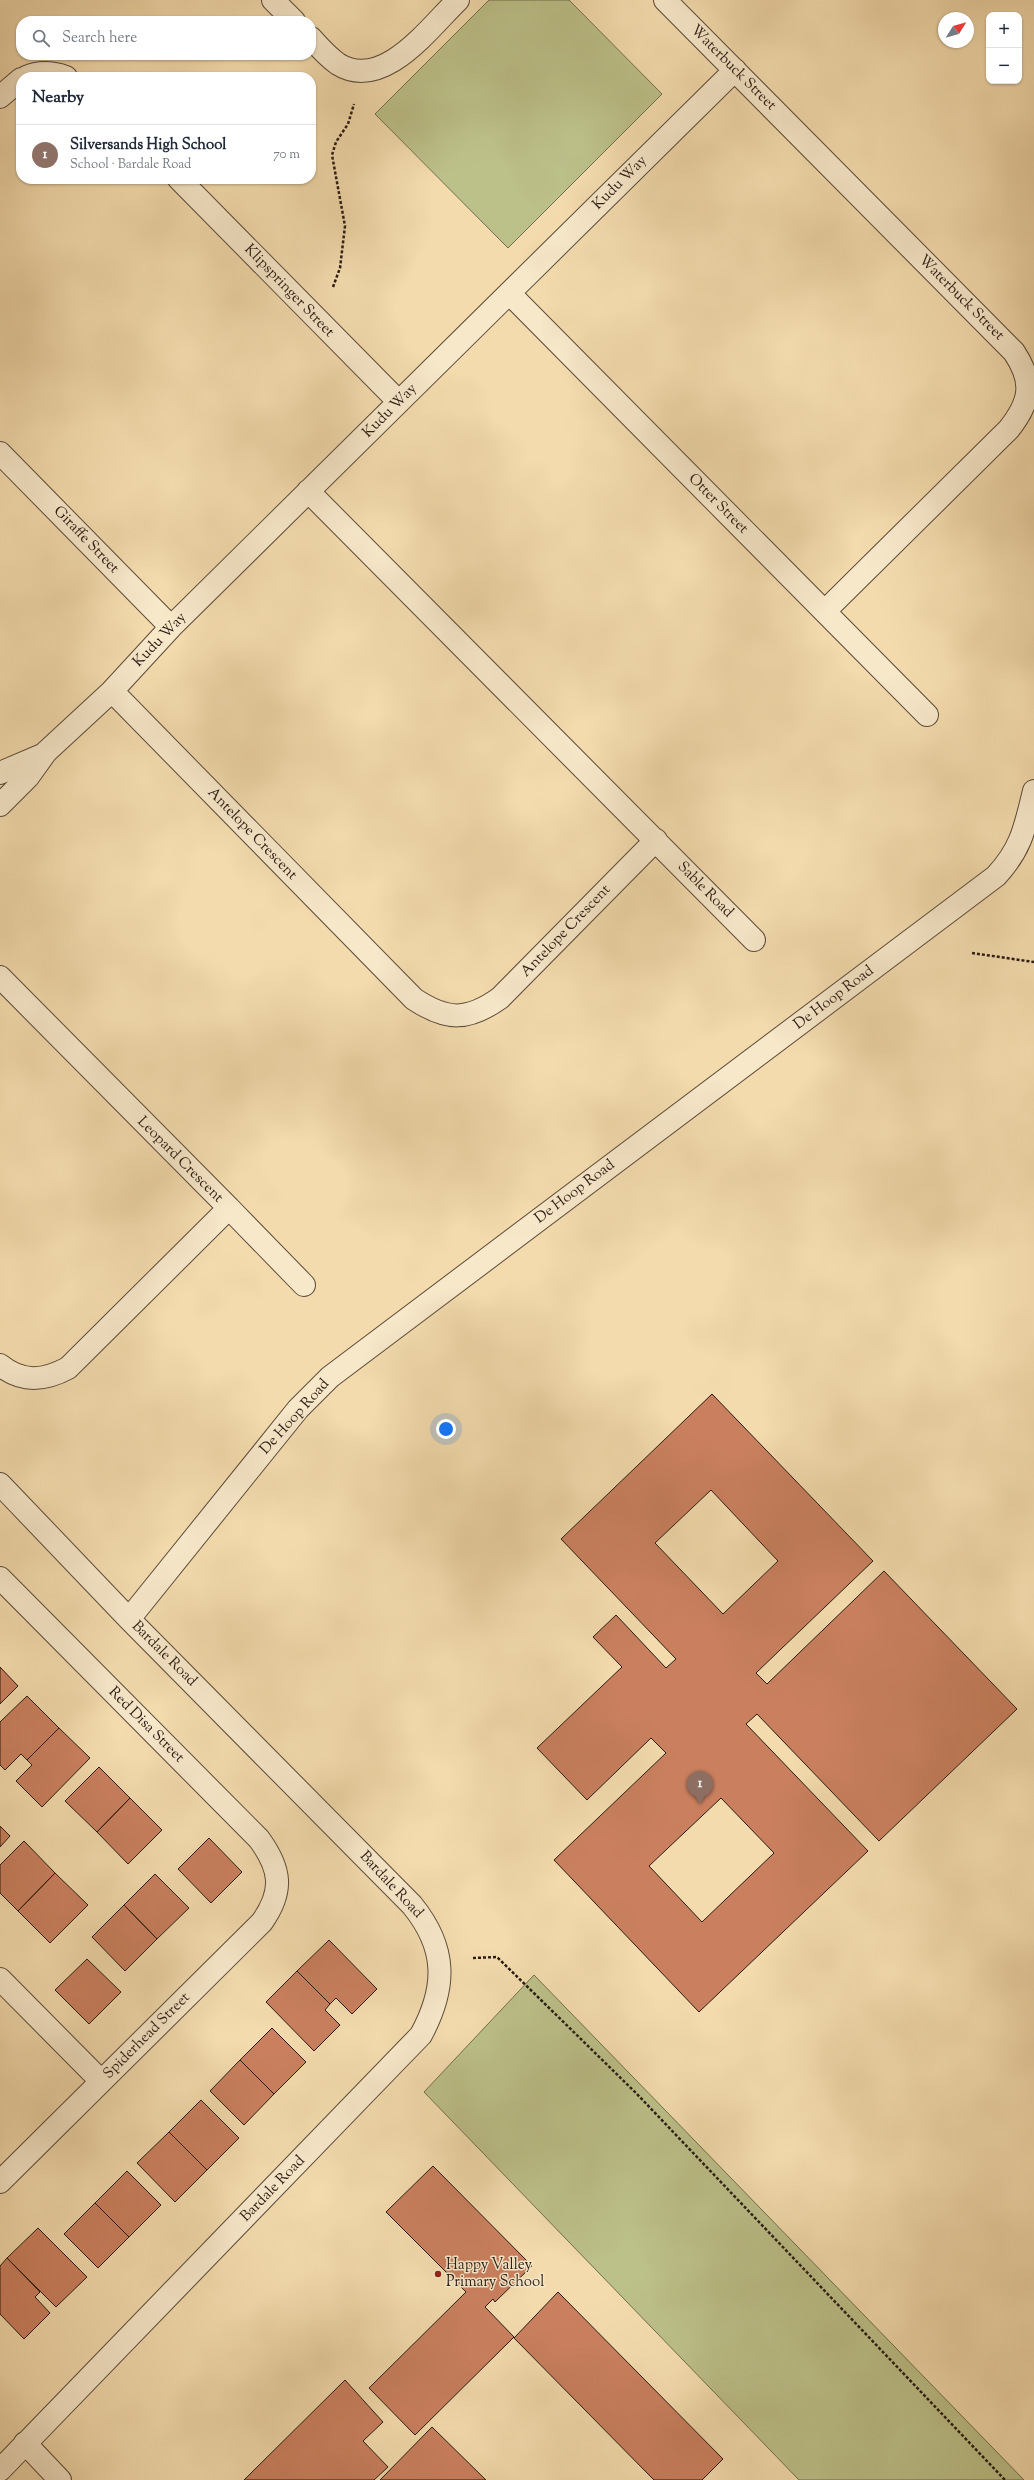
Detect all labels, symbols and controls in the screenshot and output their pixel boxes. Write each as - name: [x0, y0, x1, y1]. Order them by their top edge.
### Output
- north arrow: [938, 12, 974, 48]
- map controls: [986, 12, 1022, 84]
- button: +: [986, 12, 1022, 48]
- search box: [16, 16, 316, 60]
- street label: Waterbuck Street: [685, 20, 781, 116]
- icon: search: [30, 27, 52, 49]
- text: Search here: [62, 28, 137, 49]
- button: −: [986, 48, 1022, 84]
- text: Nearby: [32, 86, 84, 110]
- text: Silversands High School: [70, 135, 227, 156]
- text: 1: [43, 146, 47, 164]
- text: 70 m: [273, 146, 300, 164]
- street label: Kudu Way: [588, 151, 652, 215]
- text: School · Bardale Road: [70, 156, 191, 174]
- street label: Klipspringer Street: [239, 240, 339, 342]
- street label: Waterbuck Street: [913, 250, 1009, 346]
- street label: Kudu Way: [358, 379, 422, 443]
- street label: Otter Street: [683, 469, 753, 539]
- street label: Giraffe Street: [48, 502, 124, 578]
- street label: Kudu Way: [128, 607, 192, 672]
- street label: Antelope Crescent: [202, 783, 302, 885]
- street label: Sable Road: [672, 857, 738, 923]
- street label: Antelope Crescent: [516, 880, 616, 982]
- street label: De Hoop Road: [790, 961, 879, 1035]
- street label: Leopard Crescent: [132, 1112, 228, 1208]
- street label: De Hoop Road: [531, 1155, 620, 1229]
- street label: De Hoop Road: [255, 1374, 335, 1459]
- your location: [436, 1419, 456, 1439]
- street label: Bardale Road: [126, 1616, 202, 1692]
- street label: Red Disa Street: [103, 1682, 189, 1768]
- pin: 1: [687, 1771, 713, 1804]
- street label: Bardale Road: [354, 1847, 428, 1924]
- street label: Spiderhead Street: [99, 1988, 195, 2084]
- street label: Bardale Road: [236, 2151, 310, 2227]
- place label: Happy Valley Primary School: [446, 2255, 544, 2293]
- marker: Happy Valley Primary School: [433, 2269, 443, 2279]

